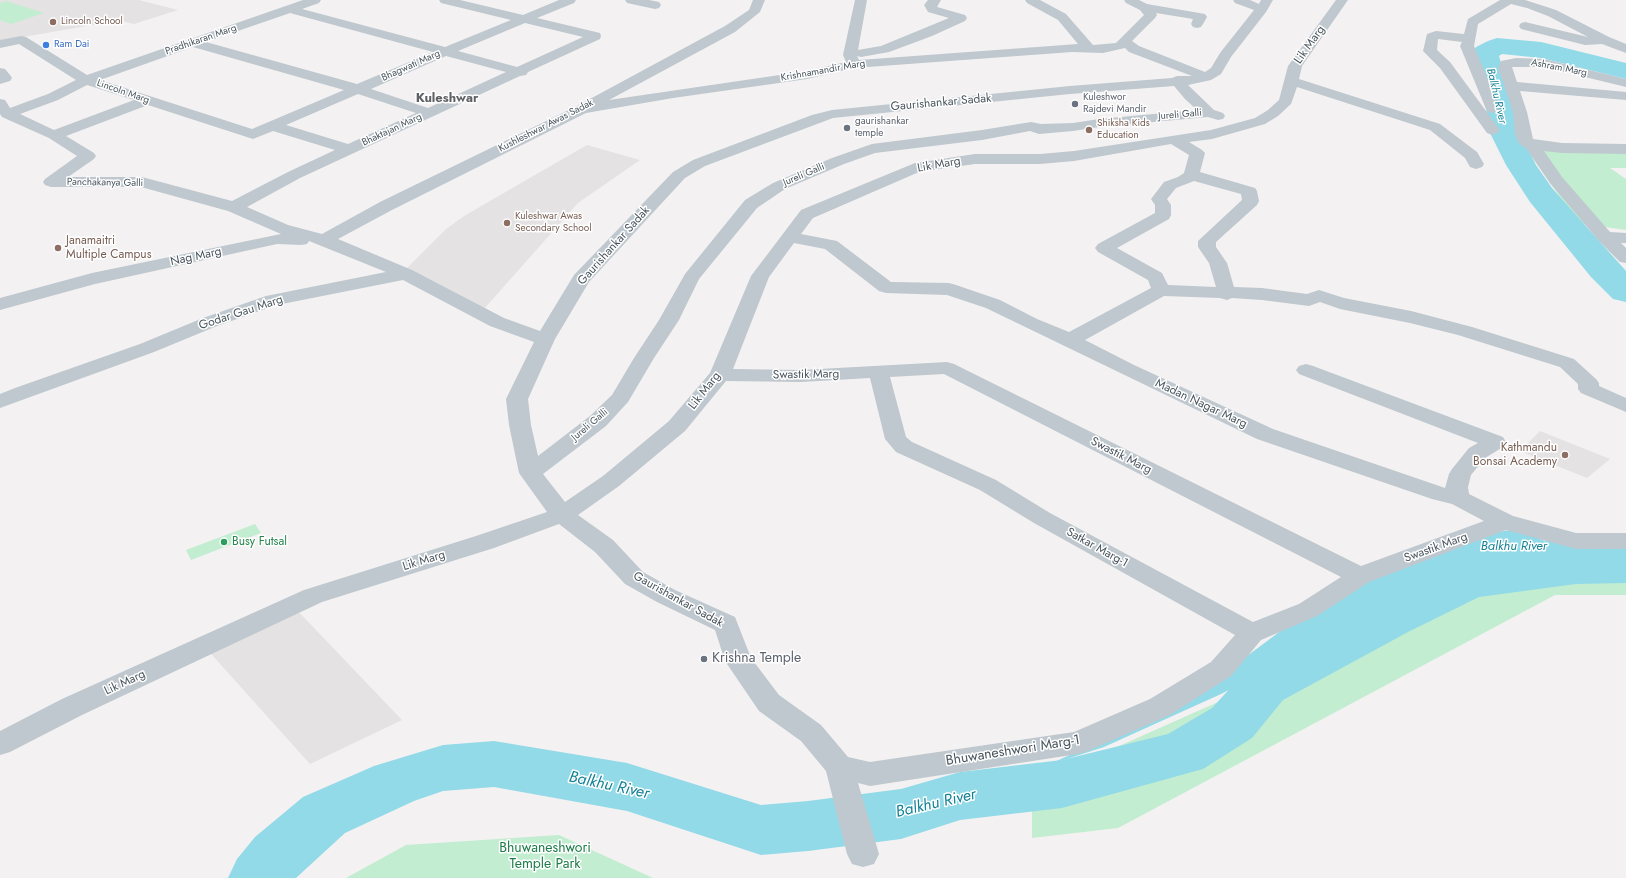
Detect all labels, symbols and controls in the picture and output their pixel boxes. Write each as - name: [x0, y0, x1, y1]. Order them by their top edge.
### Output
- place label: Lincoln School: [61, 16, 123, 28]
- marker: Lincoln School: [48, 17, 58, 27]
- street label: Pradhikaran Marg: [164, 22, 238, 58]
- street label: Lik Marg: [1292, 23, 1328, 67]
- place label: Ram Dai: [54, 39, 89, 51]
- marker: Ram Dai: [41, 40, 51, 50]
- street label: Bhagwati Marg: [380, 48, 442, 84]
- street label: Ashram Marg: [1530, 57, 1588, 79]
- street label: Krishnamandir Marg: [780, 58, 866, 84]
- water label: Balkhu River: [1483, 67, 1509, 125]
- street label: Lincoln Marg: [95, 77, 151, 107]
- district label: Kuleshwar: [416, 91, 478, 107]
- street label: Gaurishankar Sadak: [890, 91, 992, 115]
- place label: Kuleshwor Rajdevi Mandir: [1083, 92, 1146, 116]
- street label: Kushleshwar Awas Sadak: [497, 97, 595, 155]
- marker: Kuleshwor Rajdevi Mandir: [1070, 99, 1080, 109]
- street label: Jureli Galli: [1158, 107, 1202, 123]
- street label: Bhaktajan Marg: [360, 111, 424, 149]
- place label: gaurishankar temple: [855, 116, 909, 140]
- place label: Shiksha Kids Education: [1097, 118, 1150, 142]
- marker: gaurishankar temple: [842, 123, 852, 133]
- marker: Shiksha Kids Education: [1084, 125, 1094, 135]
- street label: Lik Marg: [916, 154, 962, 176]
- street label: Jureli Galli: [782, 161, 826, 189]
- street label: Panchakanya Galli: [67, 176, 143, 190]
- street label: Gaurishankar Sadak: [575, 204, 653, 288]
- place label: Kuleshwar Awas Secondary School: [515, 211, 591, 234]
- marker: Kuleshwar Awas Secondary School: [502, 218, 512, 228]
- place label: Janamaitri Multiple Campus: [66, 234, 151, 262]
- marker: Janamaitri Multiple Campus: [53, 243, 63, 253]
- street label: Nag Marg: [169, 245, 223, 269]
- street label: Godar Gau Marg: [197, 293, 285, 333]
- street label: Swastik Marg: [773, 367, 839, 383]
- street label: Lik Marg: [686, 369, 724, 413]
- street label: Madan Nagar Marg: [1153, 376, 1249, 432]
- street label: Jureli Galli: [569, 406, 611, 444]
- street label: Swastik Marg: [1088, 434, 1154, 478]
- place label: Kathmandu Bonsai Academy: [1473, 441, 1557, 469]
- marker: Kathmandu Bonsai Academy: [1560, 450, 1570, 460]
- street label: Satkar Marg-1: [1064, 525, 1130, 571]
- street label: Swastik Marg: [1402, 530, 1470, 566]
- place label: Busy Futsal: [232, 535, 287, 549]
- marker: Busy Futsal: [219, 537, 229, 547]
- water label: Balkhu River: [1481, 539, 1547, 555]
- street label: Lik Marg: [401, 548, 447, 574]
- street label: Gaurishankar Sadak: [630, 569, 726, 631]
- place label: Krishna Temple: [712, 651, 801, 667]
- marker: Krishna Temple: [699, 654, 709, 664]
- street label: Lik Marg: [102, 667, 148, 699]
- street label: Bhuwaneshwori Marg-1: [945, 732, 1081, 770]
- water label: Balkhu River: [567, 768, 651, 804]
- water label: Balkhu River: [894, 785, 978, 823]
- park label: Bhuwaneshwori Temple Park: [499, 841, 591, 874]

